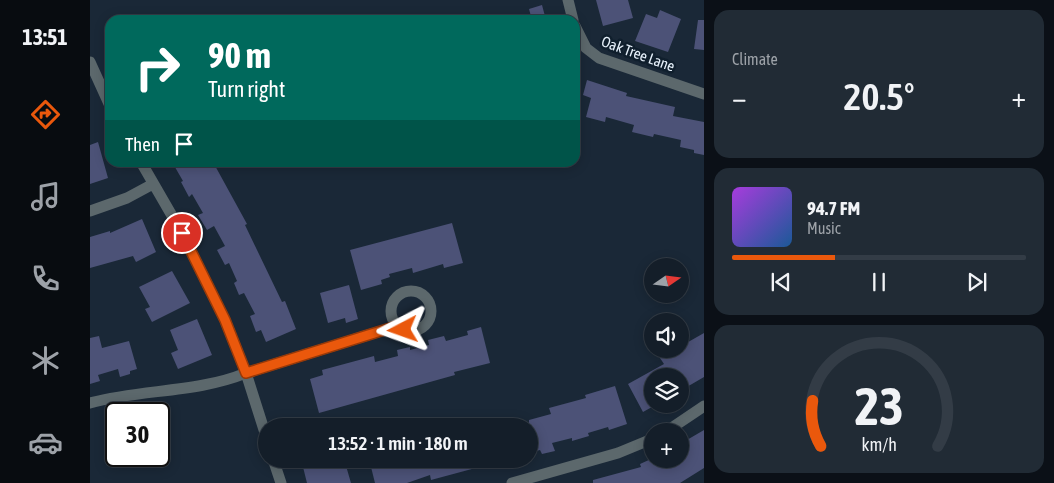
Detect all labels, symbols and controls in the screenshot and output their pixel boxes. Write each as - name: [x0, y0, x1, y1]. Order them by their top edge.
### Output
- text: 13:51: [22, 24, 68, 50]
- street label: Oak Tree Lane: [599, 32, 677, 75]
- icon: right: [125, 35, 190, 100]
- text: 90 m: [208, 35, 271, 75]
- text: Climate: [732, 50, 778, 68]
- text: 20.5°: [844, 75, 914, 118]
- text: Turn right: [208, 76, 285, 102]
- text: −: [732, 81, 747, 113]
- text: +: [1011, 81, 1026, 113]
- icon: directions: [28, 97, 63, 132]
- icon: arrive: [170, 130, 198, 158]
- text: Then: [125, 133, 160, 155]
- icon: music: [28, 179, 63, 214]
- text: 94.7 FM: [807, 197, 860, 219]
- pin: [161, 212, 203, 254]
- icon: arrive: [168, 219, 196, 247]
- text: Music: [807, 219, 841, 237]
- north arrow: [644, 258, 689, 302]
- map controls: [644, 258, 689, 468]
- icon: phone: [28, 261, 63, 296]
- icon: previous: [767, 268, 795, 296]
- icon: pause: [865, 268, 893, 296]
- icon: next: [963, 268, 991, 296]
- position arrow: [376, 303, 428, 355]
- button: sound: [644, 313, 689, 358]
- icon: climate: [28, 343, 63, 378]
- button: layers: [644, 368, 689, 413]
- text: 23: [855, 376, 903, 436]
- speed limit sign: 30: [105, 402, 170, 467]
- button: +: [644, 423, 689, 468]
- icon: car: [28, 425, 63, 460]
- text: 13:52 · 1 min · 180 m: [328, 432, 468, 454]
- text: km/h: [861, 434, 897, 455]

